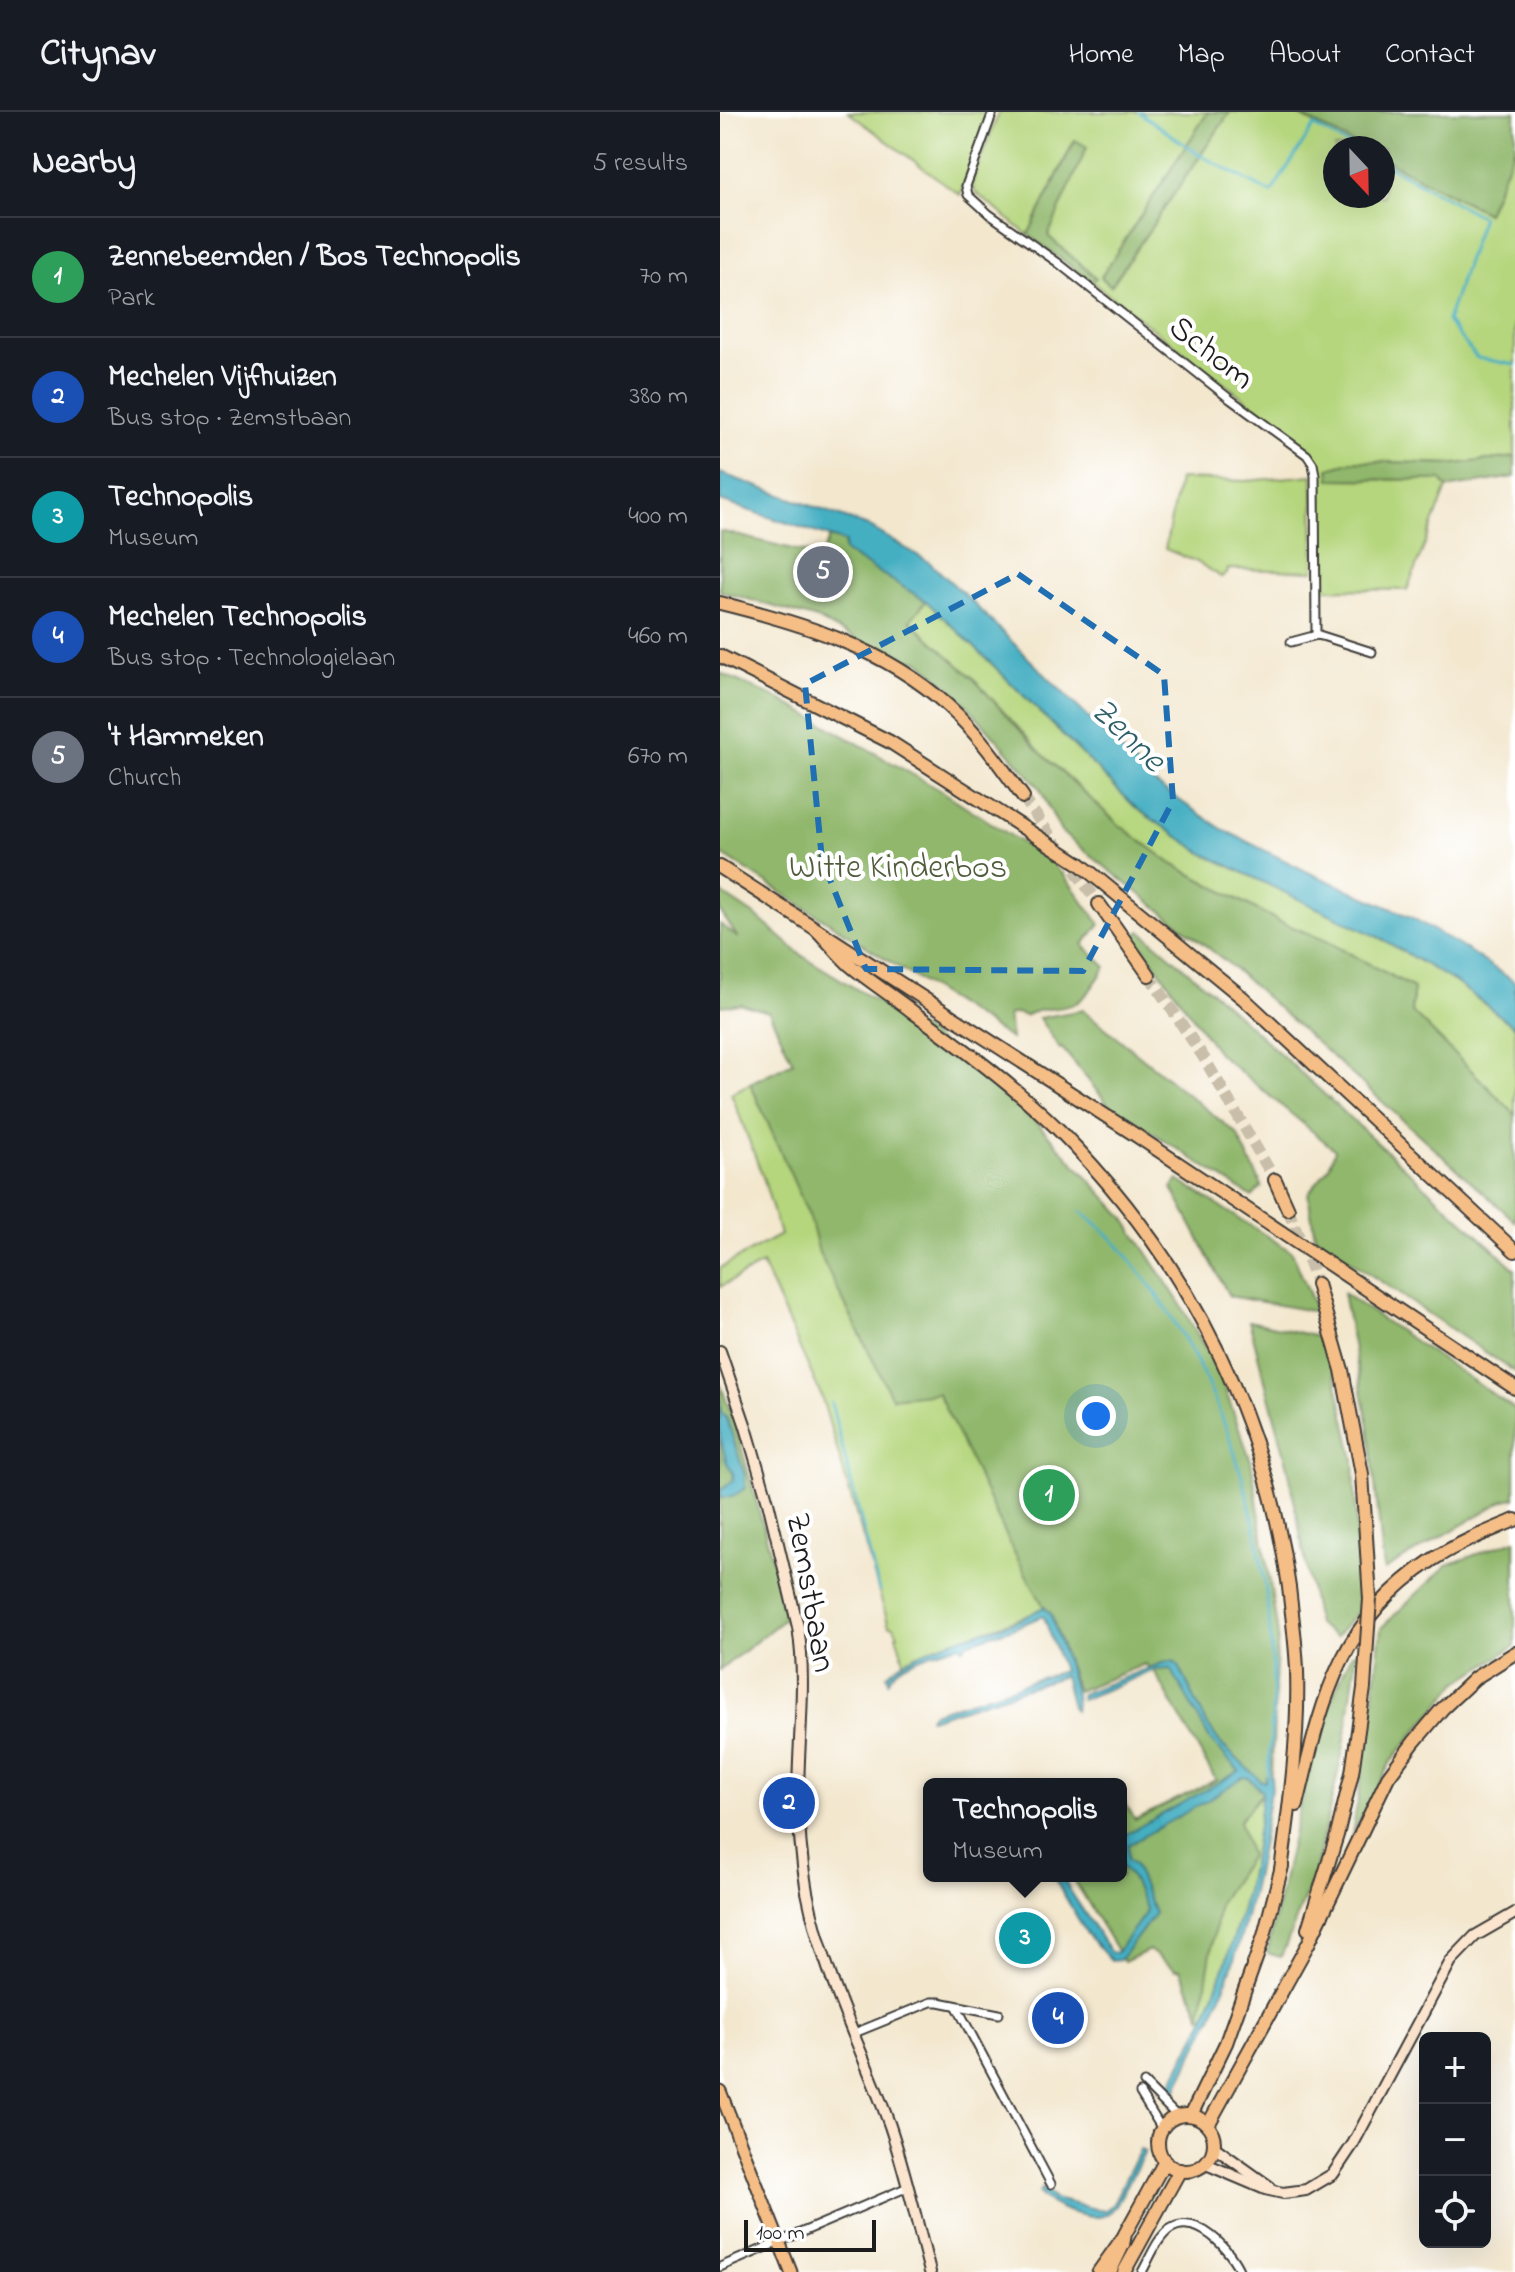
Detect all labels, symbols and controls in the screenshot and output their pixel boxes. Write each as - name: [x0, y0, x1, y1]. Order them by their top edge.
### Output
- text: Citynav: [40, 27, 156, 83]
- text: Home: [1068, 35, 1134, 76]
- text: Map: [1178, 35, 1225, 76]
- text: About: [1269, 35, 1341, 76]
- text: Contact: [1385, 35, 1475, 76]
- north arrow: [1323, 136, 1395, 208]
- text: Nearby: [32, 139, 136, 189]
- text: 5 results: [593, 145, 688, 183]
- text: Zennebeemden / Bos Technopolis: [108, 236, 521, 280]
- text: 1: [54, 258, 62, 296]
- text: 70 m: [639, 258, 688, 296]
- text: Park: [108, 280, 155, 318]
- street label: Schom: [1157, 305, 1264, 404]
- text: Mechelen Vijfhuizen: [108, 356, 337, 400]
- text: 2: [52, 378, 64, 416]
- text: 380 m: [630, 378, 688, 416]
- text: Bus stop · Zemstbaan: [108, 400, 351, 438]
- text: Technopolis: [108, 476, 253, 520]
- text: 3: [53, 498, 63, 536]
- text: 400 m: [628, 498, 688, 536]
- text: Museum: [108, 520, 198, 558]
- pin: 5: [797, 542, 849, 602]
- text: Mechelen Technopolis: [108, 596, 367, 640]
- text: 4: [53, 618, 63, 656]
- text: 460 m: [628, 618, 688, 656]
- text: Bus stop · Technologielaan: [108, 640, 395, 678]
- water label: Zenne: [1077, 687, 1178, 787]
- text: 't Hammeken: [108, 716, 264, 760]
- text: 5: [51, 738, 65, 776]
- text: 670 m: [628, 738, 688, 776]
- text: Church: [108, 760, 181, 798]
- park label: Witte Kinderbos: [789, 844, 1007, 894]
- your location: [1076, 1396, 1116, 1436]
- pin: 1: [1023, 1465, 1075, 1525]
- street label: Zemstbaan: [770, 1509, 848, 1676]
- pin: 2: [763, 1773, 815, 1833]
- popup: [923, 1778, 1127, 1882]
- text: Technopolis: [952, 1789, 1098, 1833]
- text: Museum: [952, 1833, 1043, 1871]
- pin: 3: [999, 1908, 1051, 1968]
- pin: 4: [1032, 1988, 1084, 2048]
- map controls: [1419, 2032, 1491, 2248]
- button: +: [1419, 2032, 1491, 2104]
- button: −: [1419, 2104, 1491, 2176]
- button: locate: [1419, 2176, 1491, 2248]
- scale bar: [744, 2216, 876, 2252]
- text: 100 m: [756, 2218, 805, 2250]

